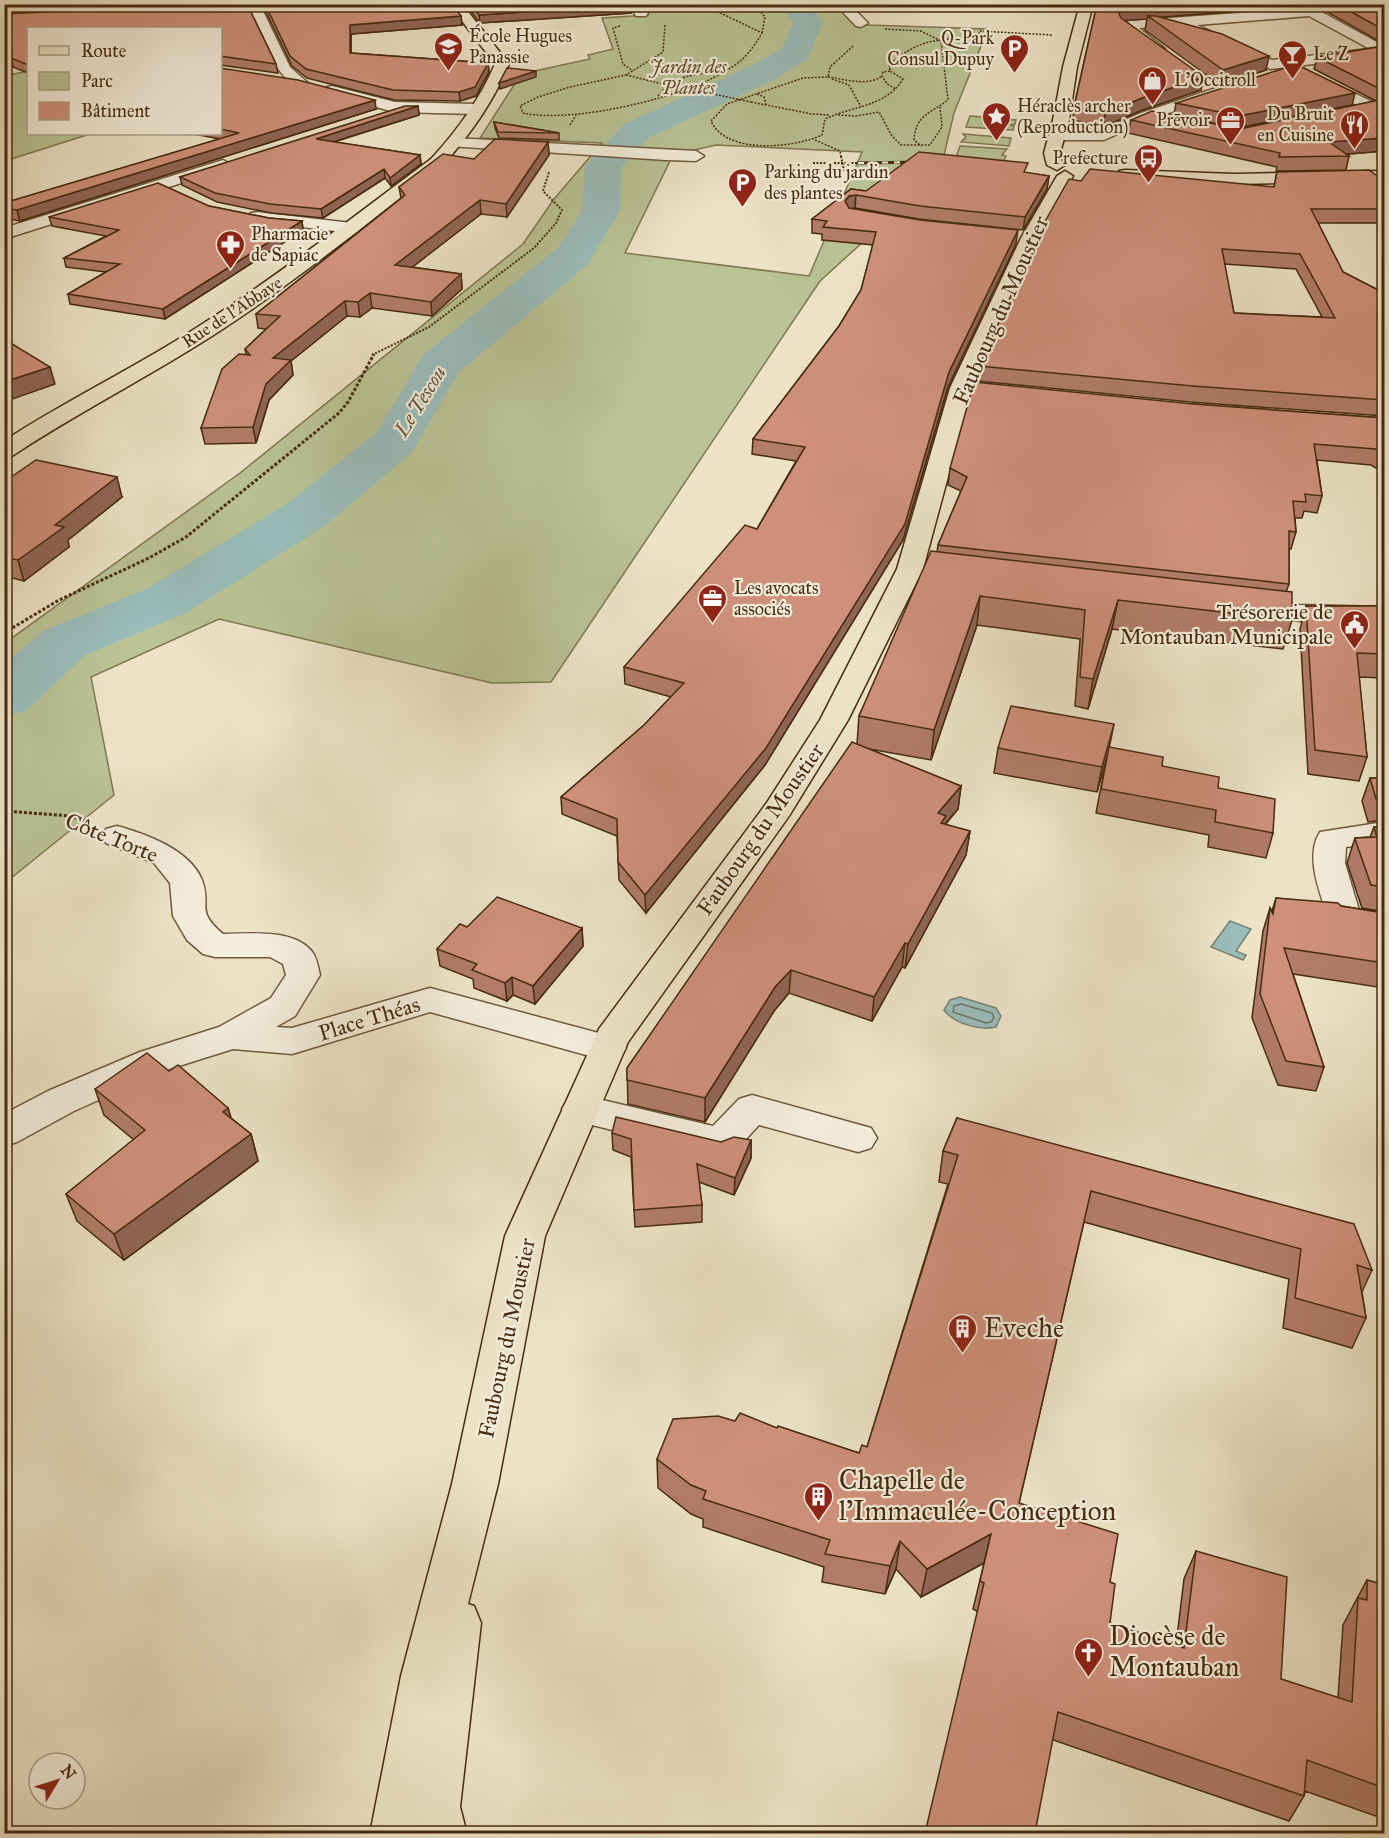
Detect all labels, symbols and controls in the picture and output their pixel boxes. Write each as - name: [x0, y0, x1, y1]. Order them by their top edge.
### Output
- place label: École Hugues Panassie: [469, 23, 572, 68]
- legend: [27, 27, 222, 135]
- place label: Q-Park Consul Dupuy: [887, 27, 995, 70]
- school or university icon: École Hugues Panassie: [432, 30, 464, 72]
- parking icon: Q-Park Consul Dupuy: [999, 32, 1031, 74]
- bar icon: Le Z: [1276, 38, 1308, 80]
- text: Route: [81, 40, 126, 62]
- place label: Le Z: [1313, 43, 1349, 65]
- park label: Jardin des Plantes: [649, 56, 727, 99]
- shop icon: L'Occitroll: [1137, 64, 1169, 106]
- place label: L'Occitroll: [1174, 69, 1256, 91]
- text: Parc: [81, 70, 113, 92]
- place label: Héraclès archer (Reproduction): [1017, 95, 1131, 139]
- text: Bâtiment: [81, 100, 151, 122]
- place icon: Héraclès archer (Reproduction): [980, 100, 1012, 142]
- place label: Du Bruit en Cuisine: [1257, 103, 1335, 146]
- office icon: Prēvoir: [1215, 104, 1247, 146]
- restaurant icon: Du Bruit en Cuisine: [1339, 108, 1371, 150]
- place label: Prēvoir: [1156, 109, 1210, 131]
- bus stop icon: Prefecture: [1133, 142, 1165, 184]
- place label: Prefecture: [1053, 147, 1128, 169]
- place label: Parking du jardin des plantes: [764, 161, 889, 204]
- parking icon: Parking du jardin des plantes: [727, 166, 759, 208]
- street label: Faubourg du Moustier: [947, 211, 1055, 409]
- place label: Pharmacie de Sapiac: [251, 223, 328, 266]
- pharmacy icon: Pharmacie de Sapiac: [214, 228, 246, 270]
- street label: Rue de l'Abbaye: [178, 271, 286, 353]
- water label: Le Tescou: [389, 361, 451, 441]
- place label: Les avocats associés: [734, 577, 819, 620]
- office icon: Les avocats associés: [697, 582, 729, 624]
- place label: Trésorerie de Montauban Municipale: [1119, 598, 1333, 650]
- public building icon: Trésorerie de Montauban Municipale: [1338, 608, 1370, 650]
- street label: Faubourg du Moustier: [691, 737, 830, 921]
- street label: Côte Torte: [62, 807, 162, 868]
- street label: Place Théas: [315, 990, 423, 1047]
- street label: Faubourg du Moustier: [472, 1235, 541, 1441]
- place label: Eveche: [984, 1311, 1064, 1344]
- building icon: Eveche: [947, 1312, 979, 1354]
- place label: Chapelle de l'Immaculée-Conception: [839, 1463, 1116, 1527]
- building icon: Chapelle de l'Immaculée-Conception: [802, 1480, 834, 1522]
- place label: Diocèse de Montauban: [1109, 1619, 1239, 1683]
- church icon: Diocèse de Montauban: [1072, 1636, 1104, 1678]
- north arrow: [27, 1751, 87, 1811]
- text: N: [57, 1761, 80, 1784]

